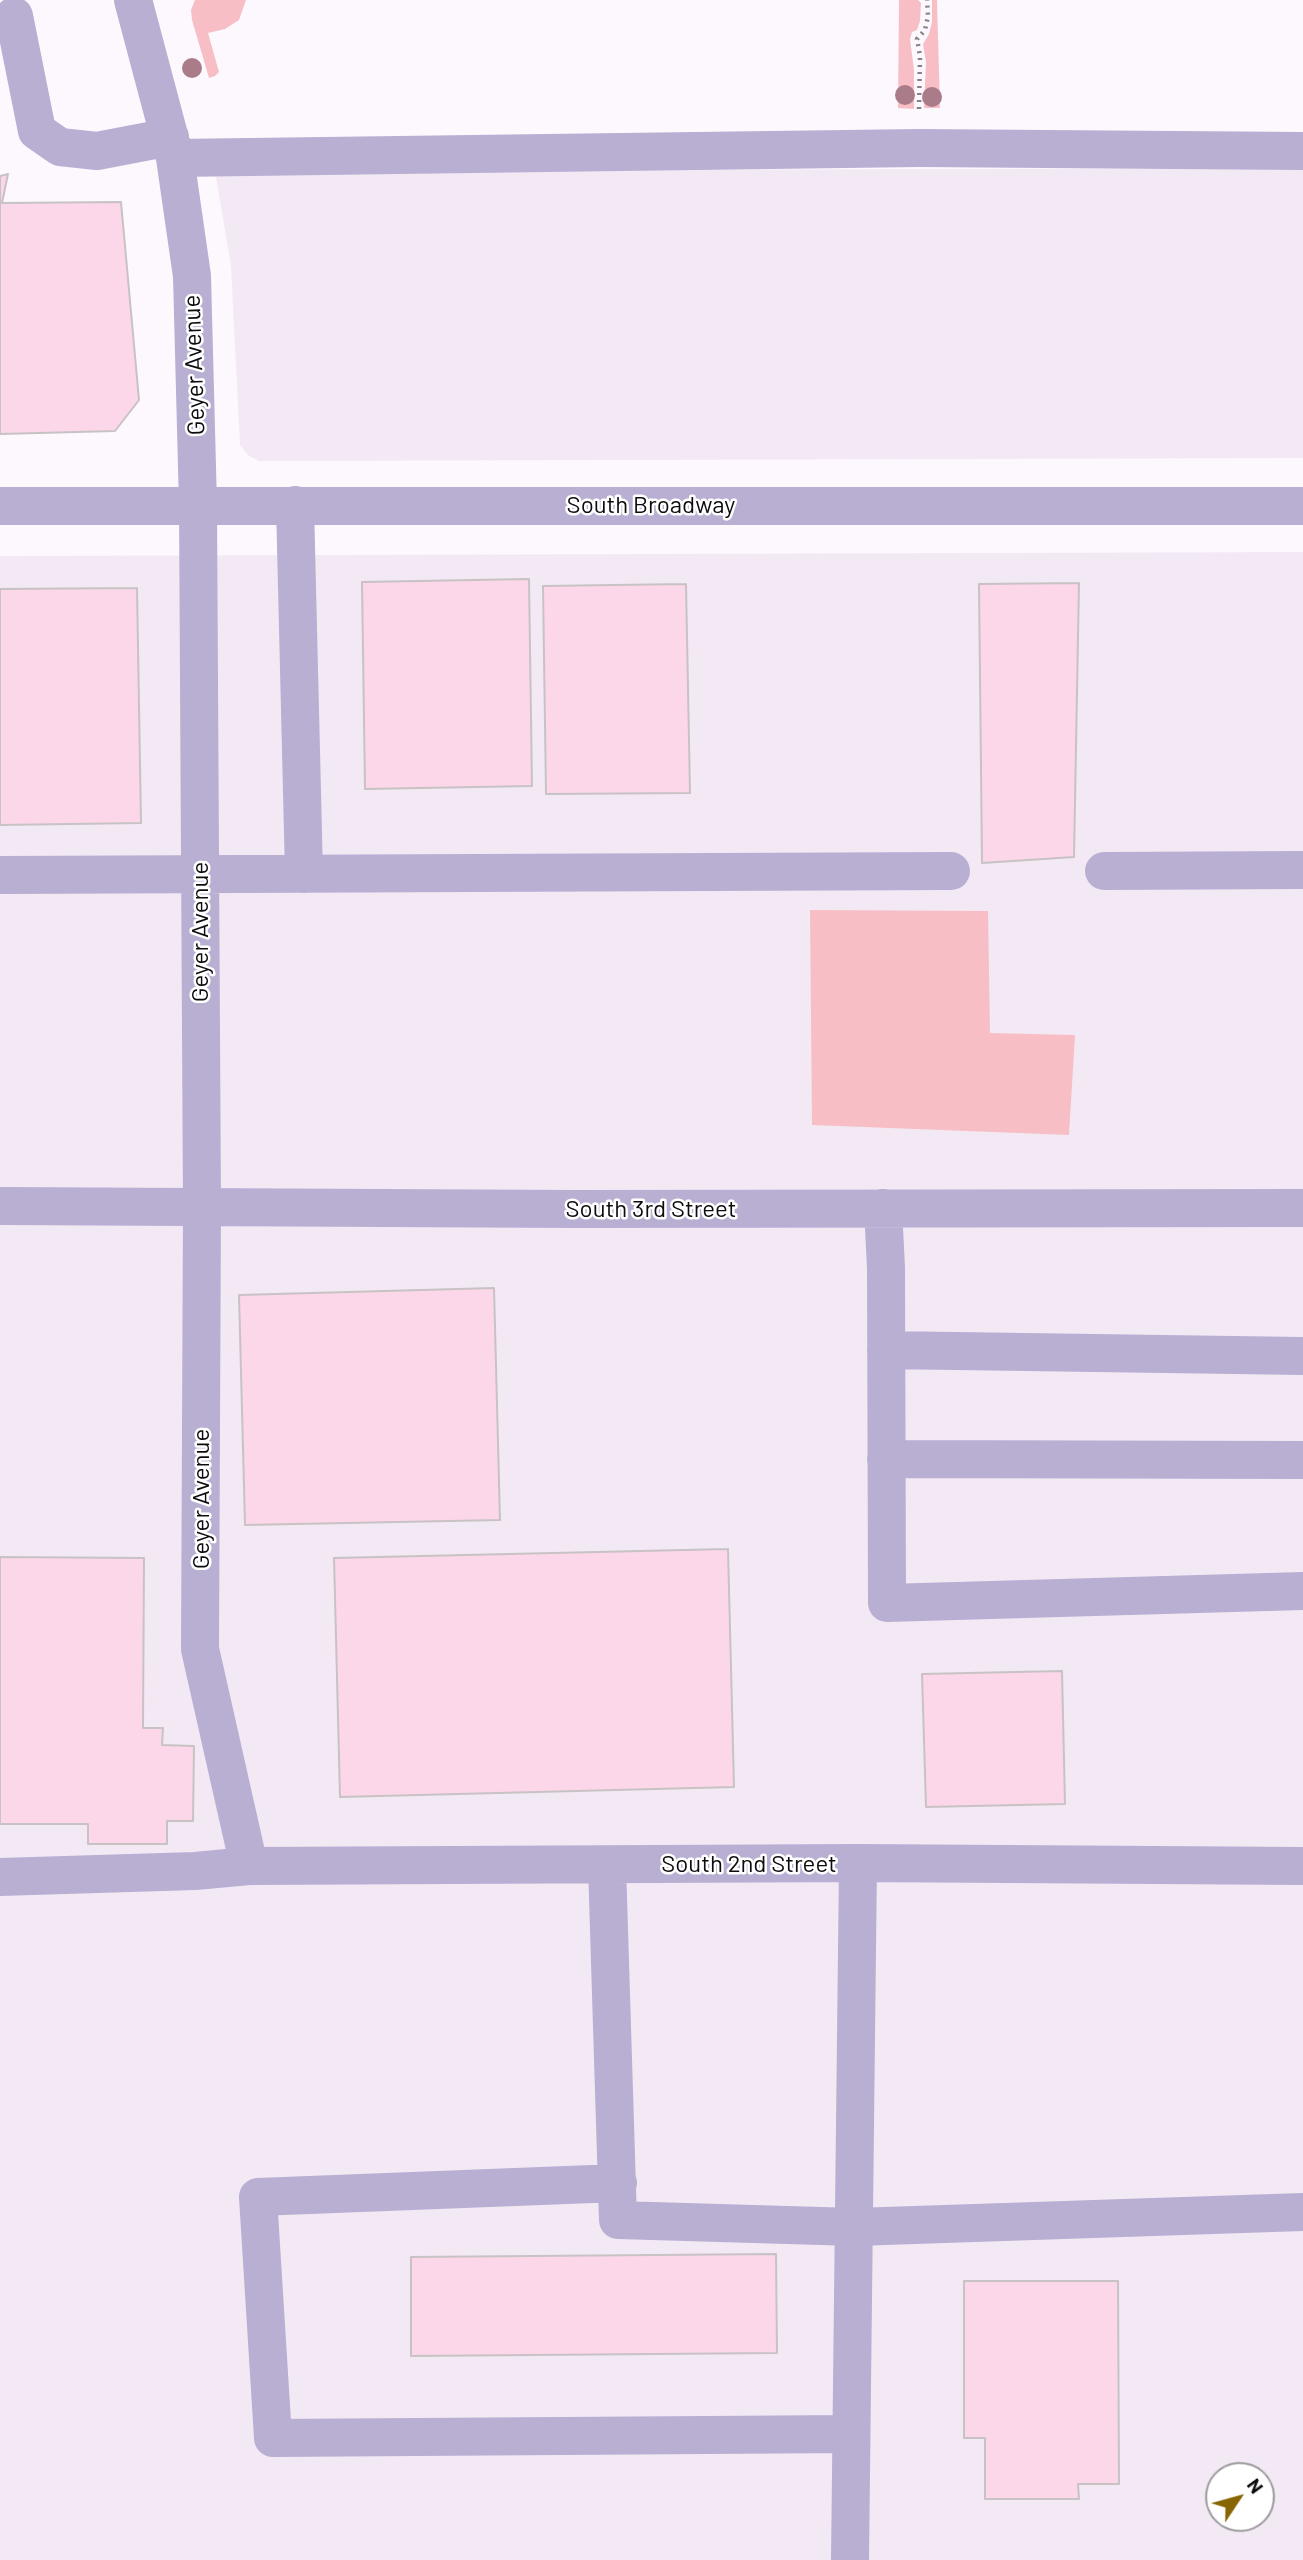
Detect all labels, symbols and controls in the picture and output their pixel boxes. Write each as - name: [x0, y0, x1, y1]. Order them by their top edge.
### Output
- street label: Geyer Avenue: [177, 294, 211, 436]
- street label: South Broadway: [567, 491, 735, 519]
- street label: Geyer Avenue: [186, 862, 214, 1002]
- street label: South 3rd Street: [566, 1195, 736, 1223]
- street label: Geyer Avenue: [187, 1429, 215, 1569]
- street label: South 2nd Street: [661, 1850, 837, 1878]
- north arrow: [1205, 2462, 1275, 2532]
- text: N: [1243, 2474, 1269, 2497]

